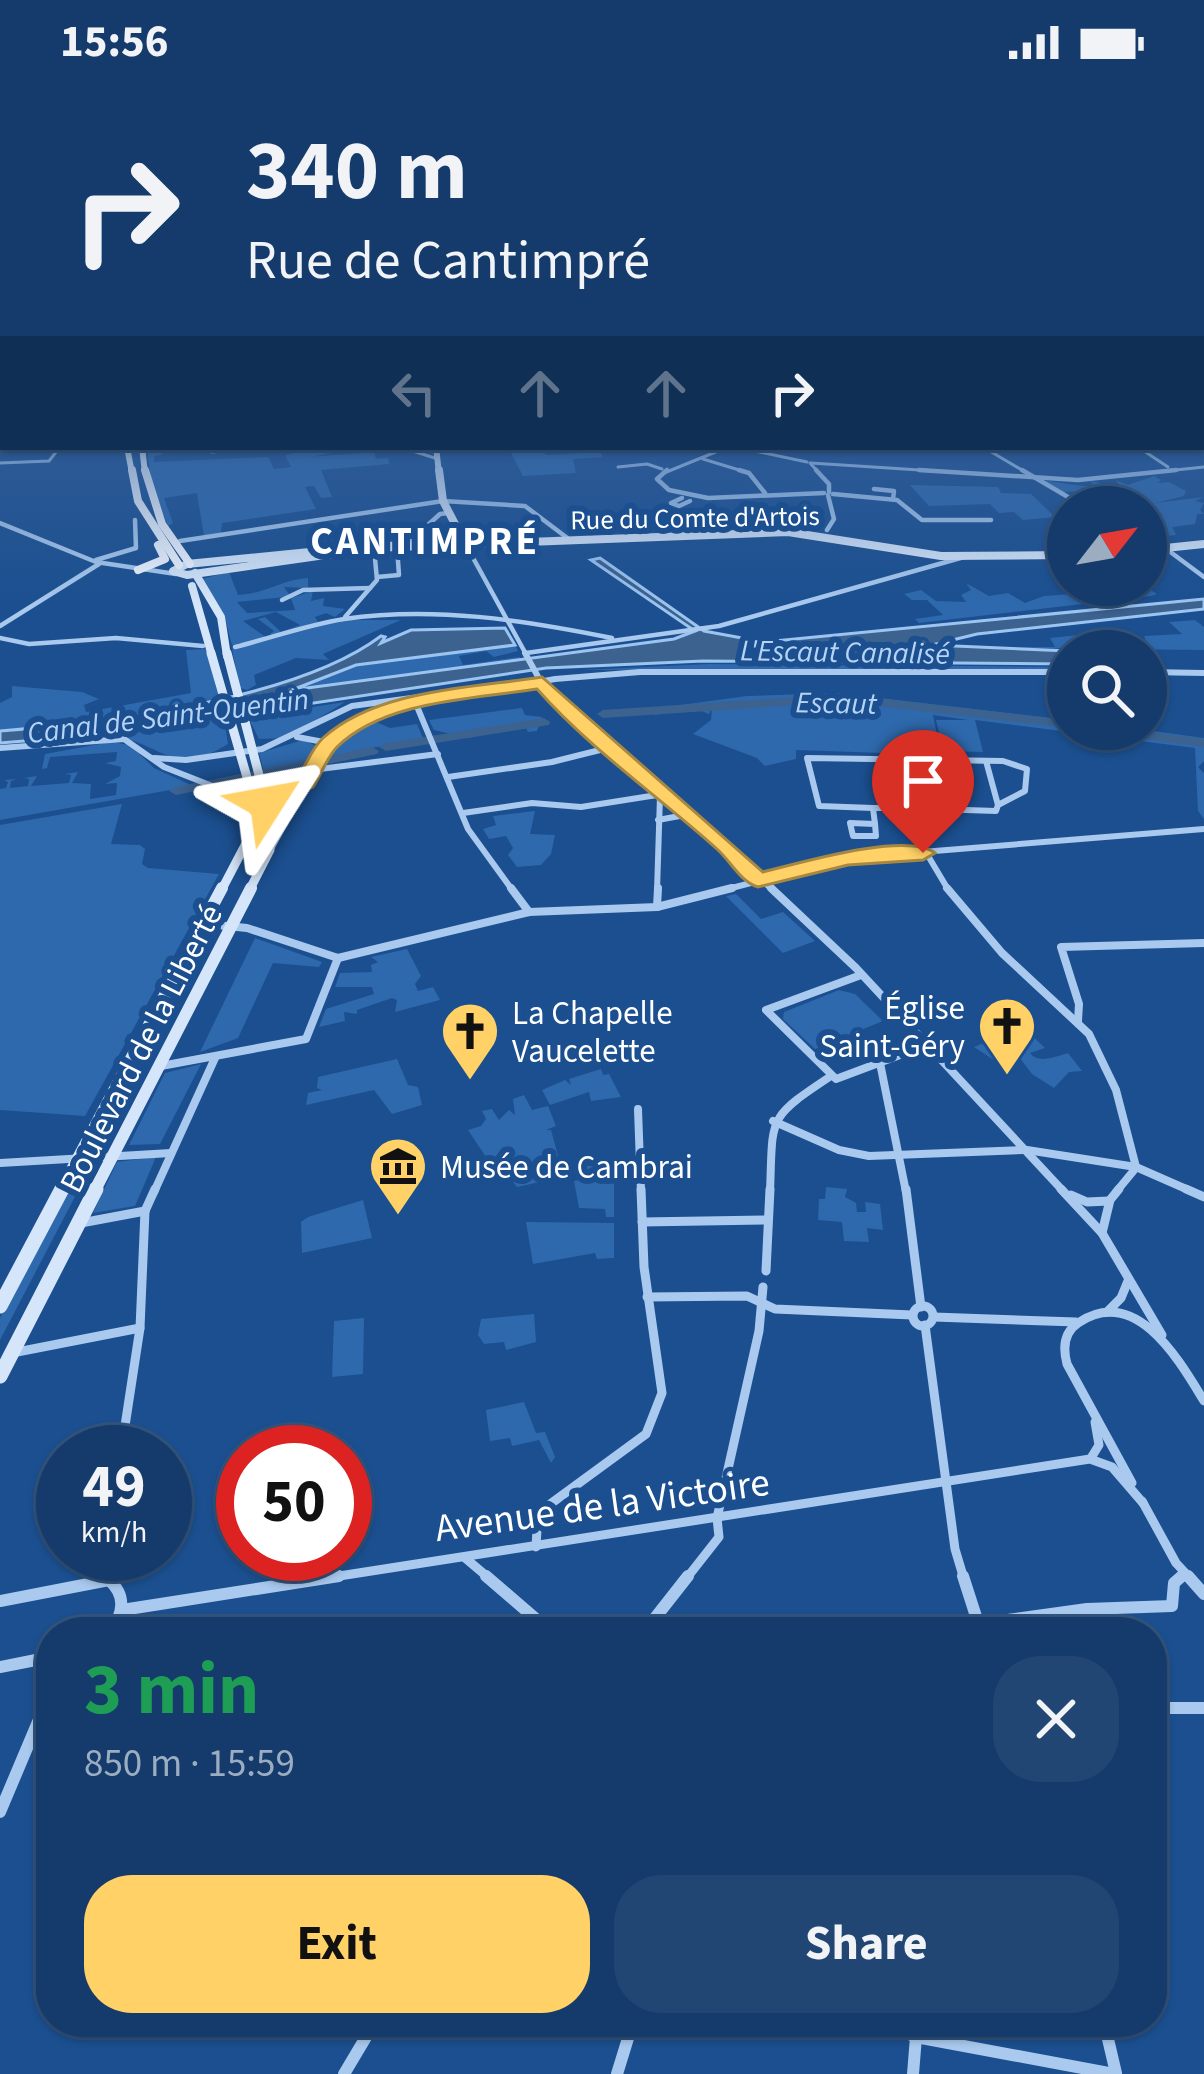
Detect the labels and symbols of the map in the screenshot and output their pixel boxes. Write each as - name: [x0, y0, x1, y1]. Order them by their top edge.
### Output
- north arrow: [1047, 486, 1167, 606]
- street label: Rue du Comte d'Artois: [570, 497, 820, 540]
- district label: CANTIMPRÉ: [310, 514, 540, 570]
- water label: L'Escaut Canalisé: [740, 629, 951, 676]
- water label: Canal de Saint-Quentin: [25, 678, 311, 755]
- water label: Escaut: [795, 681, 878, 726]
- pin: [872, 730, 974, 853]
- position arrow: [204, 740, 330, 866]
- street label: Boulevard de la Liberté: [48, 896, 234, 1201]
- place label: Église Saint-Géry: [820, 985, 966, 1070]
- place label: La Chapelle Vaucelette: [512, 990, 673, 1075]
- church icon: Église Saint-Géry: [976, 995, 1038, 1077]
- church icon: La Chapelle Vaucelette: [439, 1000, 501, 1082]
- museum icon: Musée de Cambrai: [367, 1135, 429, 1217]
- place label: Musée de Cambrai: [440, 1144, 693, 1191]
- speed limit sign: 50: [216, 1425, 372, 1581]
- street label: Avenue de la Victoire: [431, 1455, 773, 1557]

